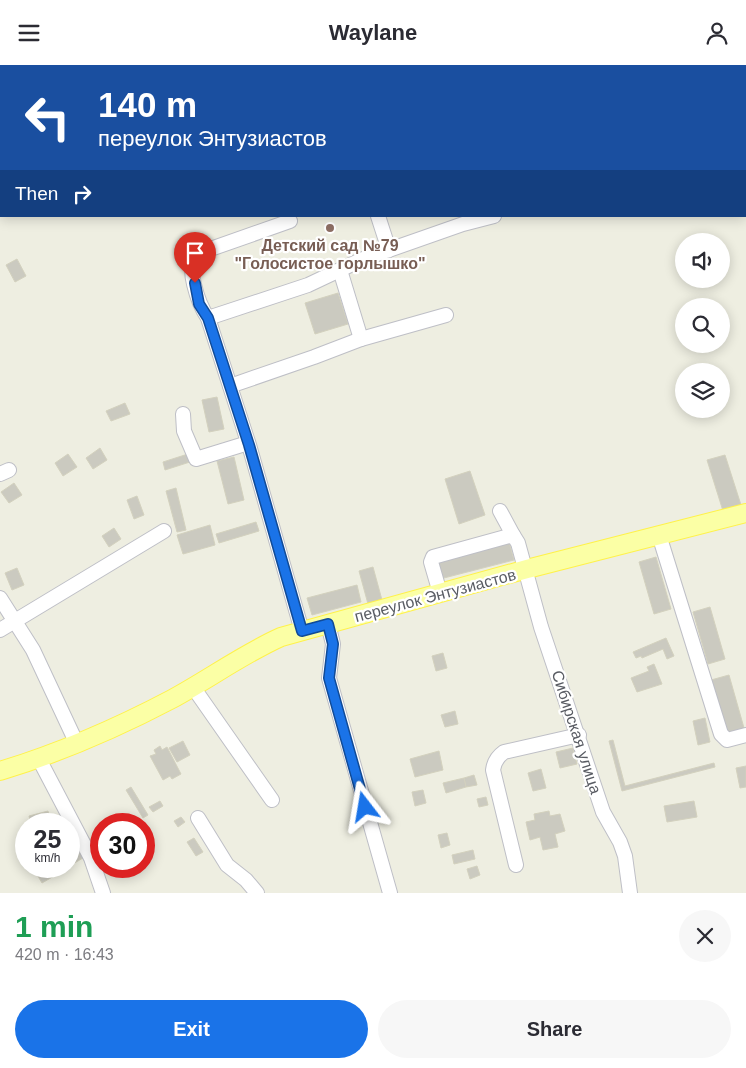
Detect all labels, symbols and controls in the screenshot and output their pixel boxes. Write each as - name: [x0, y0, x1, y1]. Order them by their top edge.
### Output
- icon: menu: [15, 19, 43, 47]
- icon: person: [703, 19, 731, 47]
- text: Waylane: [329, 20, 417, 45]
- icon: left: [15, 85, 80, 150]
- text: 140 m: [98, 85, 197, 124]
- text: переулок Энтузиастов: [98, 126, 327, 151]
- icon: right: [68, 180, 96, 208]
- text: Then: [15, 183, 58, 204]
- marker: Детский сад №79 "Голосистое горлышко": [324, 222, 336, 234]
- pin: [174, 232, 216, 283]
- map controls: [675, 233, 730, 418]
- button: sound: [675, 233, 730, 288]
- place label: Детский сад №79 "Голосистое горлышко": [234, 237, 426, 272]
- icon: arrive: [181, 239, 209, 267]
- button: search: [675, 298, 730, 353]
- button: layers: [675, 363, 730, 418]
- street label: переулок Энтузиастов: [353, 566, 518, 625]
- street label: Сибирская улица: [549, 668, 605, 796]
- position arrow: [338, 780, 390, 832]
- speed limit sign: 30: [90, 813, 155, 878]
- text: 25: [34, 825, 61, 853]
- text: km/h: [34, 851, 61, 865]
- text: 1 min: [15, 910, 93, 943]
- button: close: [679, 910, 731, 962]
- text: 420 m · 16:43: [15, 946, 114, 963]
- button: Exit: [15, 1000, 368, 1058]
- button: Share: [378, 1000, 731, 1058]

